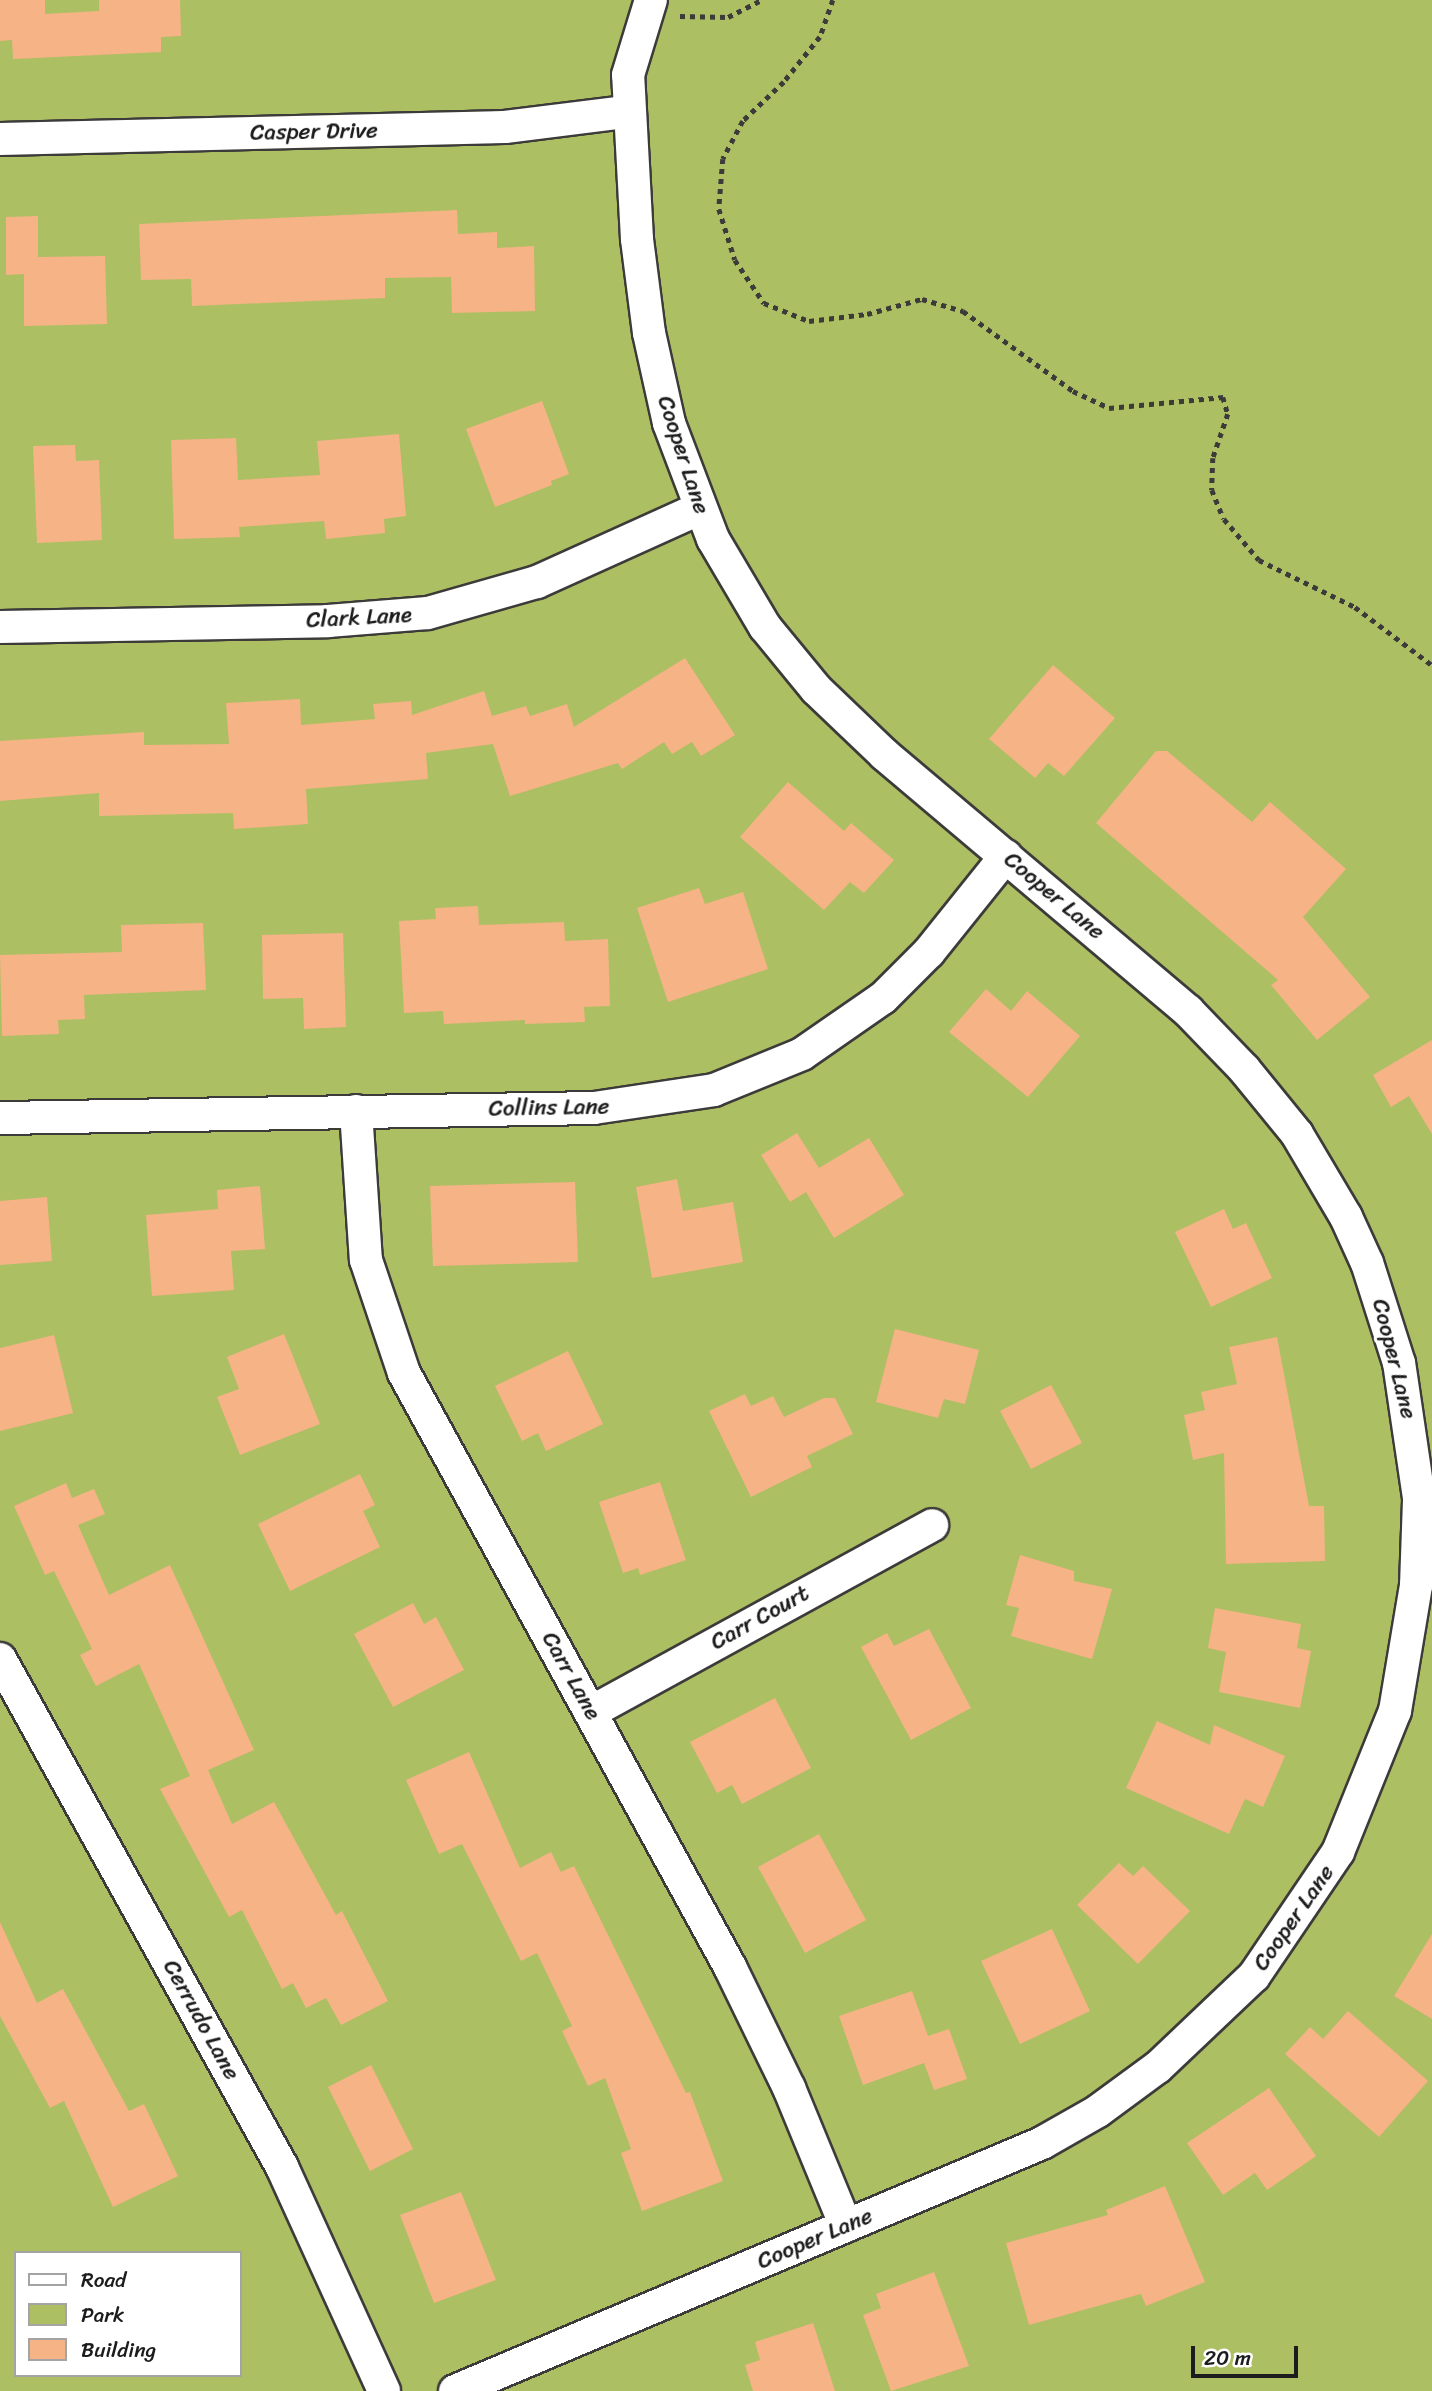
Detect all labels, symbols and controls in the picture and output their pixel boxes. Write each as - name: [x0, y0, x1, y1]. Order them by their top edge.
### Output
- street label: Casper Drive: [250, 117, 378, 147]
- street label: Cooper Lane: [651, 392, 715, 518]
- street label: Clark Lane: [305, 601, 413, 635]
- street label: Cooper Lane: [998, 846, 1110, 946]
- street label: Collins Lane: [488, 1093, 610, 1123]
- street label: Cooper Lane: [1366, 1296, 1422, 1422]
- street label: Carr Court: [706, 1580, 814, 1656]
- street label: Carr Lane: [535, 1627, 607, 1725]
- street label: Cooper Lane: [1247, 1860, 1341, 1976]
- street label: Cerrudo Lane: [157, 1955, 245, 2085]
- street label: Cooper Lane: [753, 2202, 877, 2276]
- legend: [14, 2251, 242, 2377]
- text: Road: [81, 2261, 126, 2299]
- text: Park: [81, 2296, 124, 2334]
- text: Building: [81, 2331, 156, 2369]
- scale bar: [1194, 2332, 1301, 2376]
- text: 20 m: [1204, 2339, 1251, 2377]

